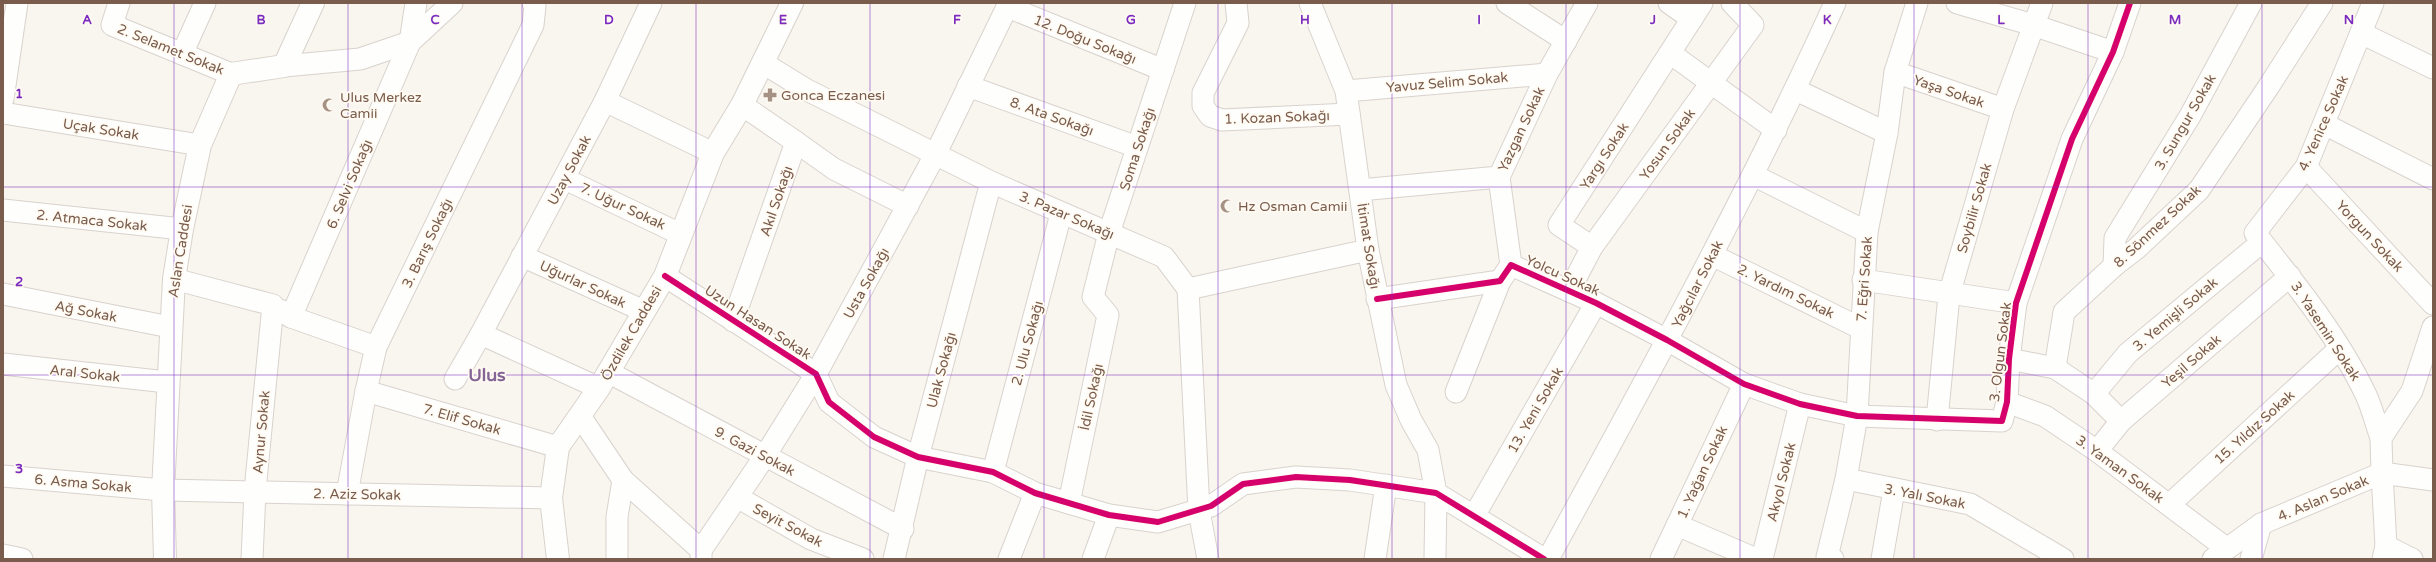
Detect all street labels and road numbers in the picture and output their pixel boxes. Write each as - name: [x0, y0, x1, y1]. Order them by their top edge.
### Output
- street label: 12. Doğu Sokağı: [1031, 11, 1139, 68]
- street label: 2. Selamet Sokak: [115, 20, 227, 79]
- street label: Yavuz Selim Sokak: [1385, 69, 1509, 96]
- street label: Yaşa Sokak: [1911, 71, 1987, 112]
- street label: 3. Sungur Sokak: [2151, 71, 2220, 173]
- street label: 4. Yenice Sokak: [2295, 72, 2352, 174]
- street label: Yazgan Sokak: [1494, 84, 1549, 174]
- street label: 8. Ata Sokağı: [1008, 93, 1096, 139]
- street label: Soma Sokağı: [1116, 105, 1159, 193]
- street label: Yosun Sokak: [1636, 105, 1699, 183]
- street label: 1. Kozan Sokağı: [1224, 107, 1330, 128]
- street label: Uçak Sokak: [62, 115, 141, 144]
- street label: Yargı Sokak: [1576, 119, 1633, 193]
- street label: Uzay Sokak: [544, 132, 595, 208]
- street label: 6. Selvi Sokağı: [323, 137, 376, 231]
- street label: Soybilir Sokak: [1953, 161, 1996, 255]
- street label: Akıl Sokağı: [756, 164, 796, 239]
- street label: 7. Uğur Sokak: [577, 179, 669, 234]
- street label: 8. Sönmez Sokak: [2110, 181, 2205, 271]
- street label: 3. Pazar Sokağı: [1017, 188, 1117, 243]
- street label: 3. Barış Sokağı: [398, 196, 456, 291]
- street label: Yorgun Sokak: [2332, 197, 2407, 276]
- street label: İtimat Sokağı: [1353, 202, 1384, 290]
- street label: Aslan Caddesi: [165, 203, 196, 299]
- street label: 2. Atmaca Sokak: [36, 206, 149, 235]
- street label: 7. Eğri Sokak: [1853, 235, 1876, 322]
- street label: Yağcılar Sokak: [1668, 237, 1727, 331]
- street label: Usta Sokağı: [840, 245, 893, 322]
- street label: Yolcu Sokak: [1523, 251, 1603, 300]
- street label: Uğurlar Sokak: [537, 257, 629, 312]
- street label: 2. Yardım Sokak: [1734, 261, 1837, 322]
- street label: 3. Yemişli Sokak: [2129, 274, 2222, 355]
- street label: 3. Yasemin Sokak: [2287, 278, 2364, 384]
- street label: Uzun Hasan Sokak: [701, 282, 814, 363]
- street label: Özdilek Caddesi: [597, 283, 665, 384]
- street label: Ağ Sokak: [53, 297, 119, 326]
- street label: 2. Ulu Sokağı: [1008, 299, 1047, 387]
- street label: 3. Olgun Sokak: [1986, 301, 2015, 403]
- street label: Ulak Sokağı: [923, 330, 960, 410]
- street label: Yeşil Sokak: [2158, 331, 2225, 392]
- street label: Aral Sokak: [49, 361, 121, 386]
- street label: İdil Sokağı: [1076, 362, 1107, 432]
- street label: 13. Yeni Sokak: [1504, 364, 1567, 456]
- street label: 15. Yıldız Sokak: [2210, 386, 2298, 468]
- street label: Aynur Sokak: [249, 389, 274, 474]
- street label: 7. Elif Sokak: [421, 400, 503, 439]
- street label: 9. Gazi Sokak: [712, 423, 798, 480]
- street label: 1. Yağan Sokak: [1673, 423, 1732, 521]
- street label: 3. Yaman Sokak: [2072, 432, 2167, 507]
- street label: Akyol Sokak: [1763, 440, 1800, 524]
- street label: 6. Asma Sokak: [34, 471, 133, 496]
- street label: 4. Aslan Sokak: [2275, 472, 2371, 525]
- street label: 3. Yalı Sokak: [1883, 480, 1967, 513]
- street label: 2. Aziz Sokak: [313, 485, 401, 504]
- street label: Seyit Sokak: [750, 500, 826, 551]

